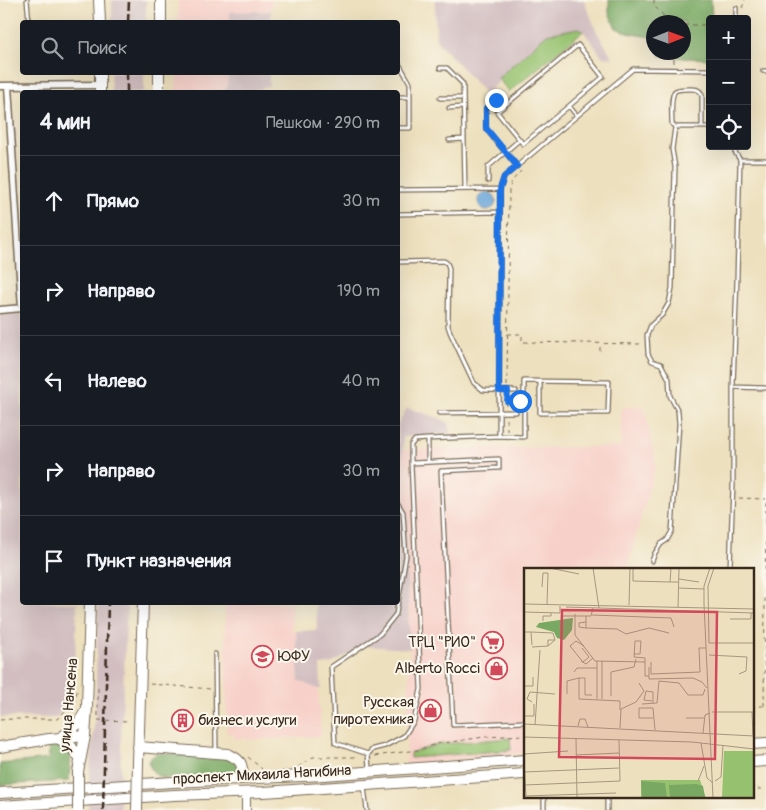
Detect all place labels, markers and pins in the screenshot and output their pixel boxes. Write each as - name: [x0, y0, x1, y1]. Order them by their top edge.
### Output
- supermarket icon: ТРЦ "РИО": [480, 630, 504, 654]
- place label: ТРЦ "РИО": [408, 633, 476, 652]
- school or university icon: ЮФУ: [250, 644, 274, 668]
- place label: ЮФУ: [278, 647, 310, 666]
- shop icon: Alberto Rocci: [484, 656, 508, 680]
- place label: Alberto Rocci: [395, 659, 480, 678]
- place label: Русская пиротехника: [333, 693, 414, 729]
- shop icon: Русская пиротехника: [418, 699, 442, 723]
- building icon: бизнес и услуги: [170, 708, 194, 732]
- place label: бизнес и услуги: [198, 711, 297, 730]

